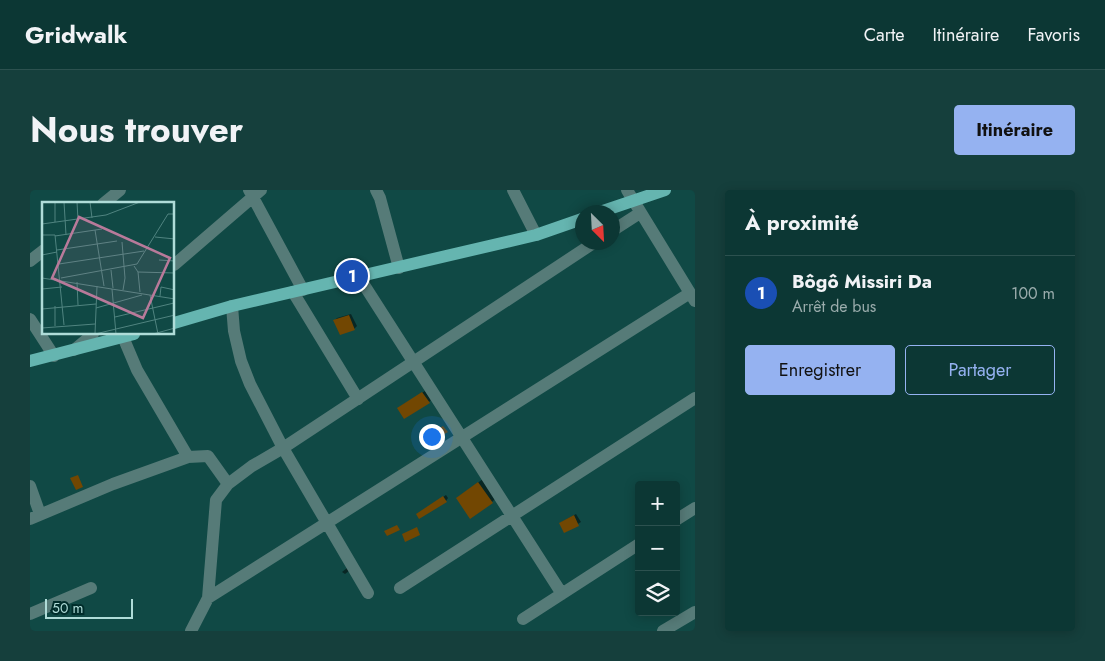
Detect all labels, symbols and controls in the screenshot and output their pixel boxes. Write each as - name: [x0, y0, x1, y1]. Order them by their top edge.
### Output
- text: Gridwalk: [25, 17, 127, 52]
- text: Carte: [864, 22, 905, 48]
- text: Itinéraire: [933, 22, 999, 48]
- text: Favoris: [1027, 22, 1080, 48]
- text: Nous trouver: [30, 105, 243, 155]
- button: Itinéraire: [954, 105, 1075, 155]
- inset map: [42, 202, 175, 335]
- north arrow: [575, 205, 620, 250]
- text: À proximité: [745, 208, 859, 238]
- pin: 1: [336, 257, 368, 295]
- text: Bôgô Missiri Da: [792, 268, 932, 295]
- text: 1: [757, 282, 765, 305]
- text: 100 m: [1011, 282, 1055, 305]
- text: Arrêt de bus: [792, 295, 876, 318]
- button: Enregistrer: [745, 345, 895, 395]
- button: Partager: [905, 345, 1055, 395]
- your location: [419, 424, 445, 450]
- map controls: [635, 481, 680, 616]
- button: +: [635, 481, 680, 526]
- button: −: [635, 526, 680, 571]
- button: layers: [635, 571, 680, 616]
- scale bar: [45, 596, 132, 619]
- text: 50 m: [52, 598, 83, 618]

